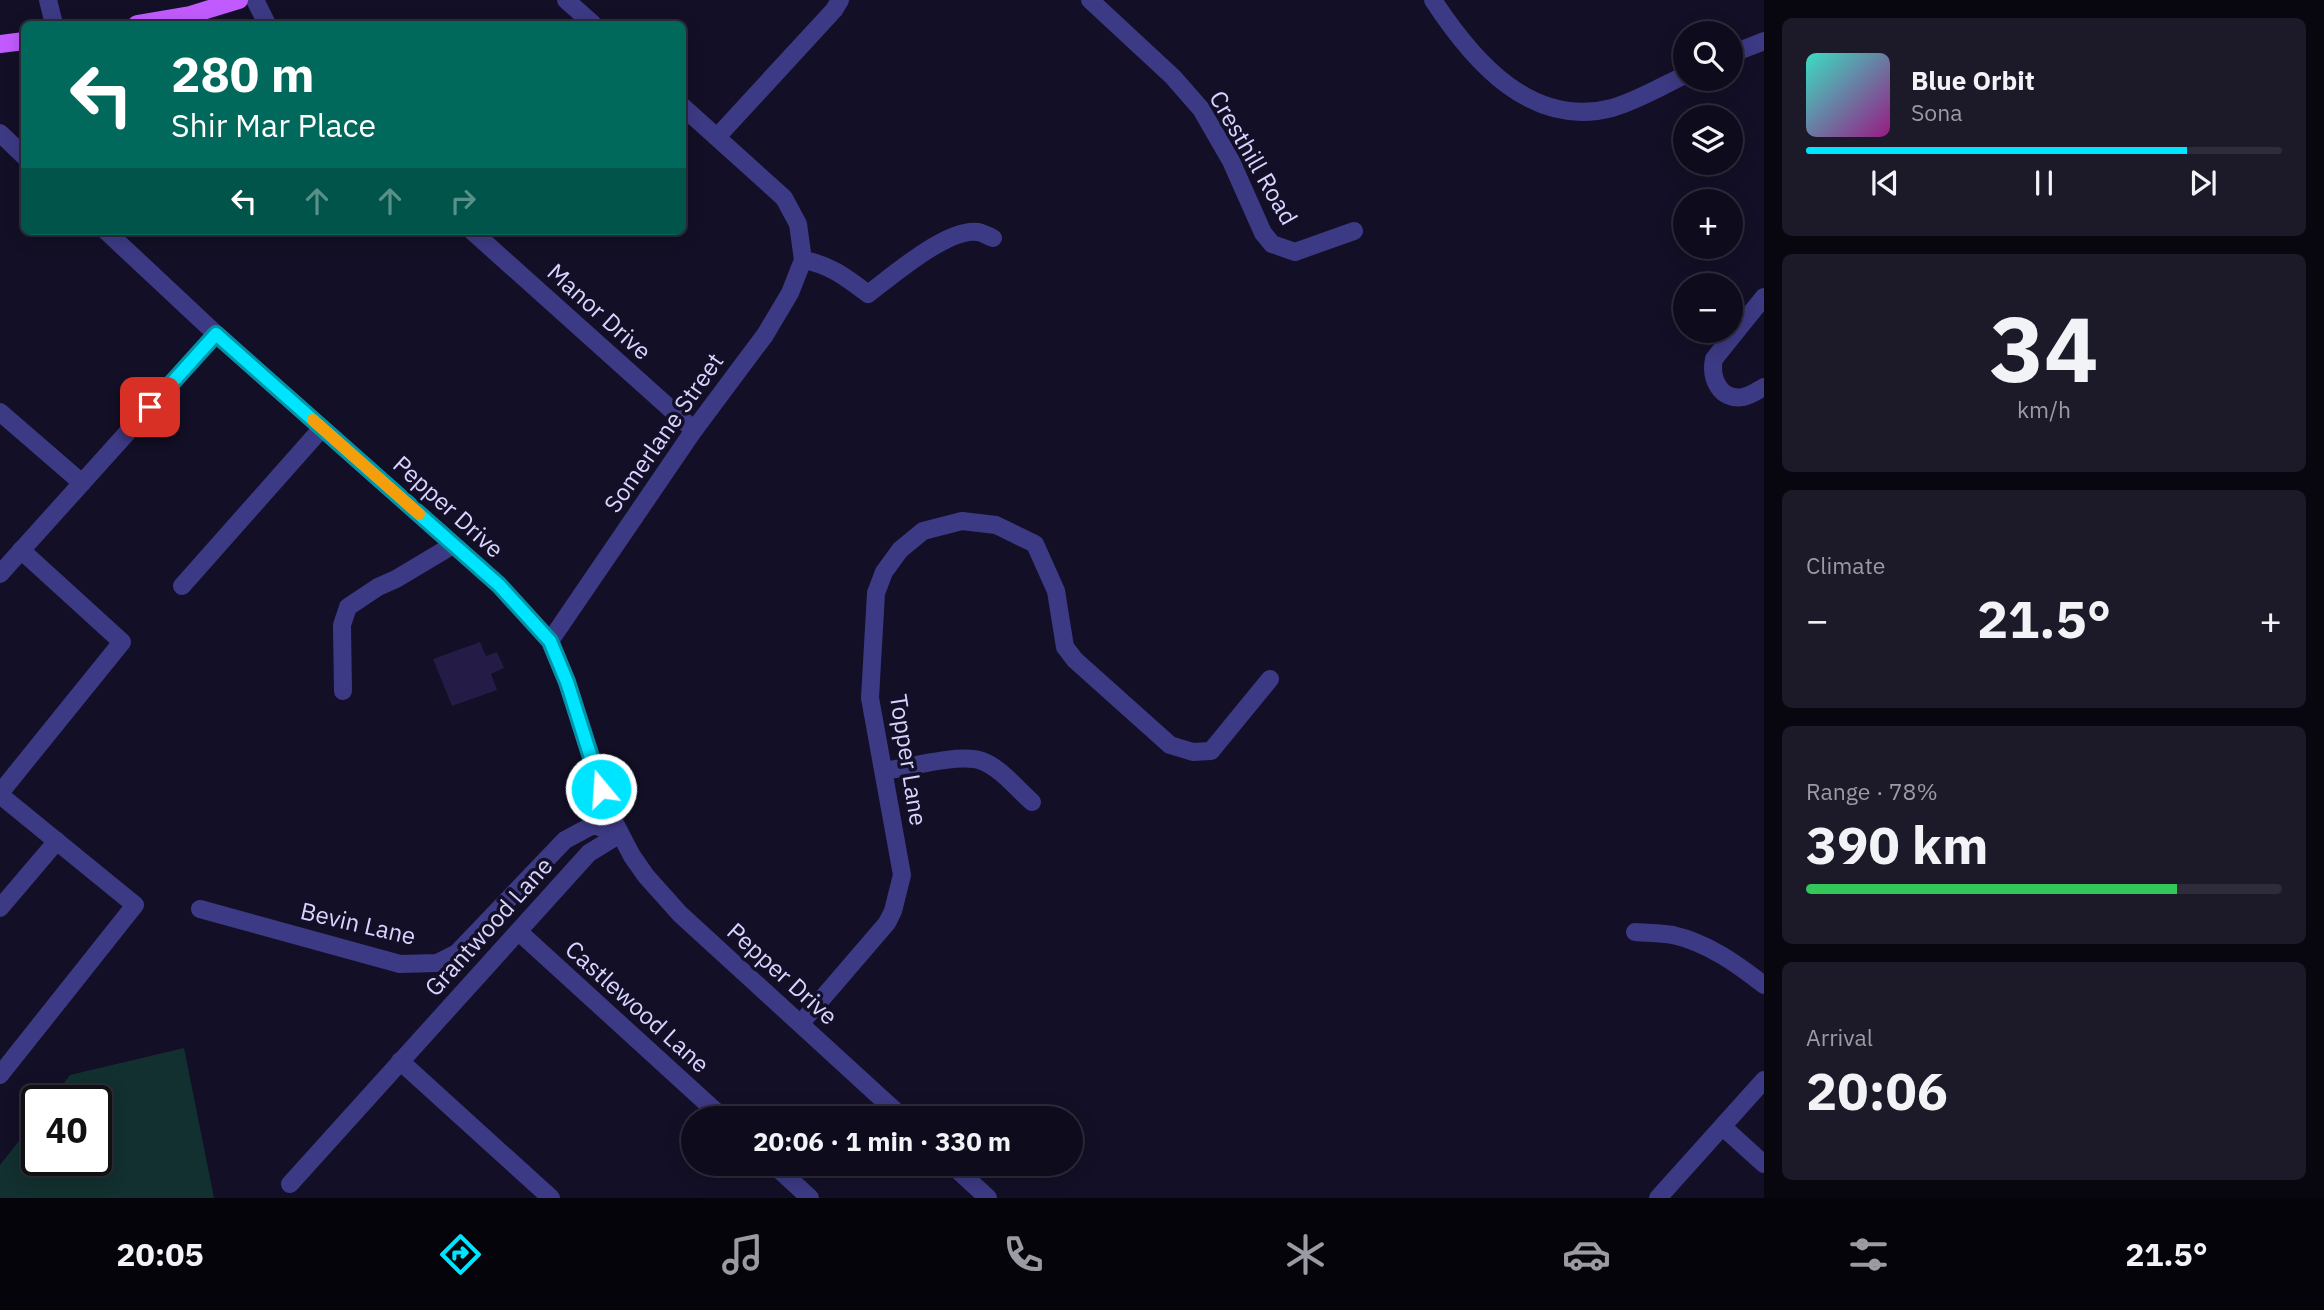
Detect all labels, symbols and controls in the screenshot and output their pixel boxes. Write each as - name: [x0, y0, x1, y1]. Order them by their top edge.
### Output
- map controls: [1673, 21, 1743, 343]
- button: search: [1673, 21, 1743, 91]
- text: 280 m: [171, 42, 315, 105]
- icon: left: [56, 49, 147, 140]
- text: Blue Orbit: [1911, 63, 2035, 97]
- street label: Cresthill Road: [1202, 84, 1305, 231]
- text: Sona: [1911, 97, 1963, 127]
- text: Shir Mar Place: [171, 104, 376, 146]
- button: layers: [1673, 105, 1743, 175]
- icon: previous: [1866, 164, 1904, 202]
- icon: pause: [2025, 164, 2063, 202]
- icon: next: [2184, 164, 2222, 202]
- icon: left: [225, 182, 263, 220]
- icon: ahead: [298, 182, 336, 220]
- icon: ahead: [371, 182, 409, 220]
- icon: right: [444, 182, 482, 220]
- button: +: [1673, 189, 1743, 259]
- street label: Manor Drive: [541, 256, 659, 366]
- button: −: [1673, 273, 1743, 343]
- text: 34: [1989, 289, 2099, 407]
- street label: Somerlane Street: [596, 346, 730, 519]
- pin: [120, 377, 180, 437]
- icon: arrive: [131, 388, 169, 426]
- text: km/h: [2017, 394, 2071, 424]
- street label: Pepper Drive: [387, 448, 511, 564]
- text: Climate: [1806, 550, 1885, 580]
- text: 21.5°: [1977, 585, 2111, 652]
- text: −: [1806, 595, 1829, 644]
- text: +: [2259, 595, 2282, 644]
- street label: Topper Lane: [883, 692, 935, 828]
- position arrow: [564, 752, 638, 826]
- text: Range · 78%: [1806, 776, 1938, 806]
- text: 390 km: [1806, 811, 1988, 878]
- street label: Grantwood Lane: [417, 850, 559, 1003]
- street label: Bevin Lane: [297, 894, 419, 952]
- street label: Pepper Drive: [721, 915, 845, 1031]
- street label: Castlewood Lane: [559, 933, 717, 1080]
- text: Arrival: [1806, 1022, 1873, 1052]
- text: 20:06: [1806, 1057, 1948, 1124]
- speed limit sign: 40: [21, 1085, 112, 1176]
- text: 20:06 · 1 min · 330 m: [753, 1124, 1011, 1158]
- icon: directions: [436, 1230, 485, 1279]
- icon: music: [718, 1230, 767, 1279]
- icon: phone: [999, 1230, 1048, 1279]
- icon: climate: [1281, 1230, 1330, 1279]
- icon: car: [1562, 1230, 1611, 1279]
- icon: filters: [1844, 1230, 1893, 1279]
- text: 20:05: [116, 1233, 204, 1275]
- text: 21.5°: [2125, 1233, 2208, 1275]

